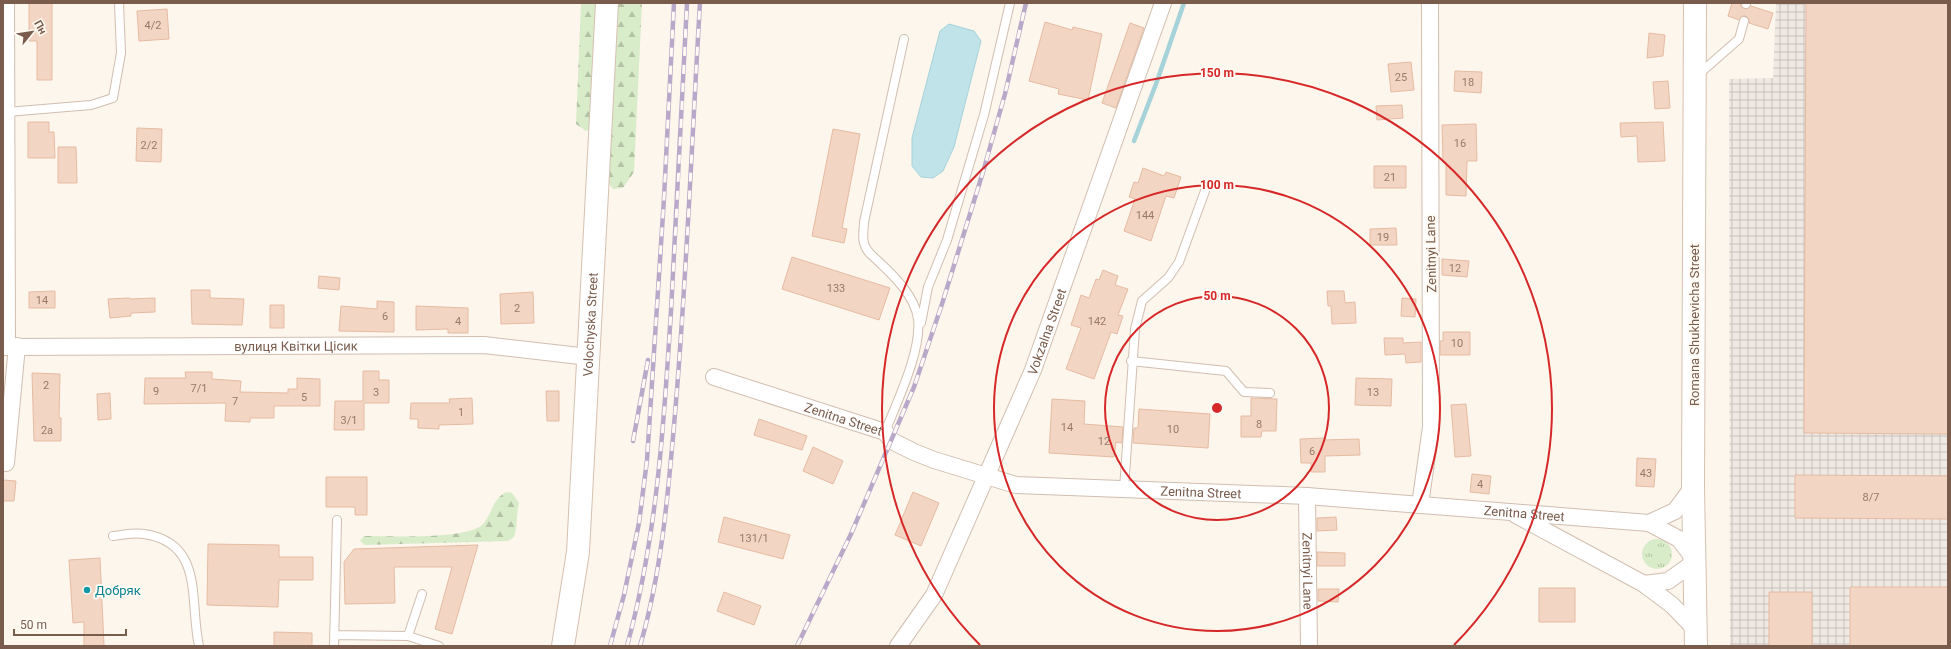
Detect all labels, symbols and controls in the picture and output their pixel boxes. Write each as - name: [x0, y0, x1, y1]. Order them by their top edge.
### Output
- north arrow: [12, 12, 52, 52]
- text: Пн: [31, 18, 49, 37]
- house number: 4/2: [145, 19, 161, 32]
- text: 150 m: [1200, 66, 1234, 80]
- house number: 25: [1395, 71, 1407, 84]
- house number: 18: [1462, 76, 1474, 89]
- house number: 16: [1454, 137, 1466, 150]
- house number: 2/2: [141, 139, 157, 152]
- house number: 21: [1384, 171, 1396, 184]
- text: 100 m: [1200, 178, 1234, 192]
- house number: 144: [1136, 209, 1154, 222]
- street label: Zenitnyi Lane: [1423, 215, 1439, 293]
- house number: 19: [1377, 231, 1389, 244]
- street label: Romana Shukhevicha Street: [1687, 244, 1702, 406]
- house number: 12: [1449, 262, 1461, 275]
- street label: Volochyska Street: [580, 272, 600, 377]
- house number: 133: [827, 282, 845, 295]
- street label: Vokzalna Street: [1024, 286, 1069, 377]
- text: 50 m: [1203, 289, 1231, 303]
- house number: 14: [36, 294, 48, 307]
- house number: 2: [514, 302, 520, 315]
- house number: 6: [382, 310, 388, 323]
- house number: 4: [455, 315, 461, 328]
- house number: 142: [1088, 315, 1106, 328]
- house number: 10: [1451, 337, 1463, 350]
- street label: вулиця Квітки Цісик: [234, 338, 358, 354]
- house number: 2: [43, 379, 49, 392]
- house number: 7/1: [191, 382, 207, 395]
- house number: 9: [153, 385, 159, 398]
- house number: 3: [373, 386, 379, 399]
- house number: 13: [1367, 386, 1379, 399]
- house number: 5: [301, 391, 307, 404]
- house number: 7: [232, 395, 238, 408]
- street label: Zenitna Street: [803, 399, 884, 438]
- centre of rings: [1210, 401, 1224, 415]
- house number: 1: [458, 406, 464, 419]
- house number: 3/1: [341, 414, 357, 427]
- house number: 8: [1256, 418, 1262, 431]
- house number: 14: [1061, 421, 1073, 434]
- house number: 10: [1167, 423, 1179, 436]
- house number: 2а: [41, 424, 53, 437]
- house number: 12: [1098, 435, 1110, 448]
- house number: 6: [1309, 445, 1315, 458]
- house number: 43: [1640, 467, 1652, 480]
- house number: 4: [1477, 478, 1483, 491]
- street label: Zenitna Street: [1160, 483, 1242, 501]
- house number: 8/7: [1863, 491, 1879, 504]
- street label: Zenitna Street: [1483, 502, 1565, 524]
- house number: 131/1: [739, 532, 769, 545]
- street label: Zenitnyi Lane: [1300, 532, 1316, 610]
- place label: Добряк: [95, 583, 141, 598]
- marker: Добряк: [82, 585, 92, 595]
- scale bar: [14, 611, 126, 637]
- text: 50 m: [20, 618, 47, 632]

